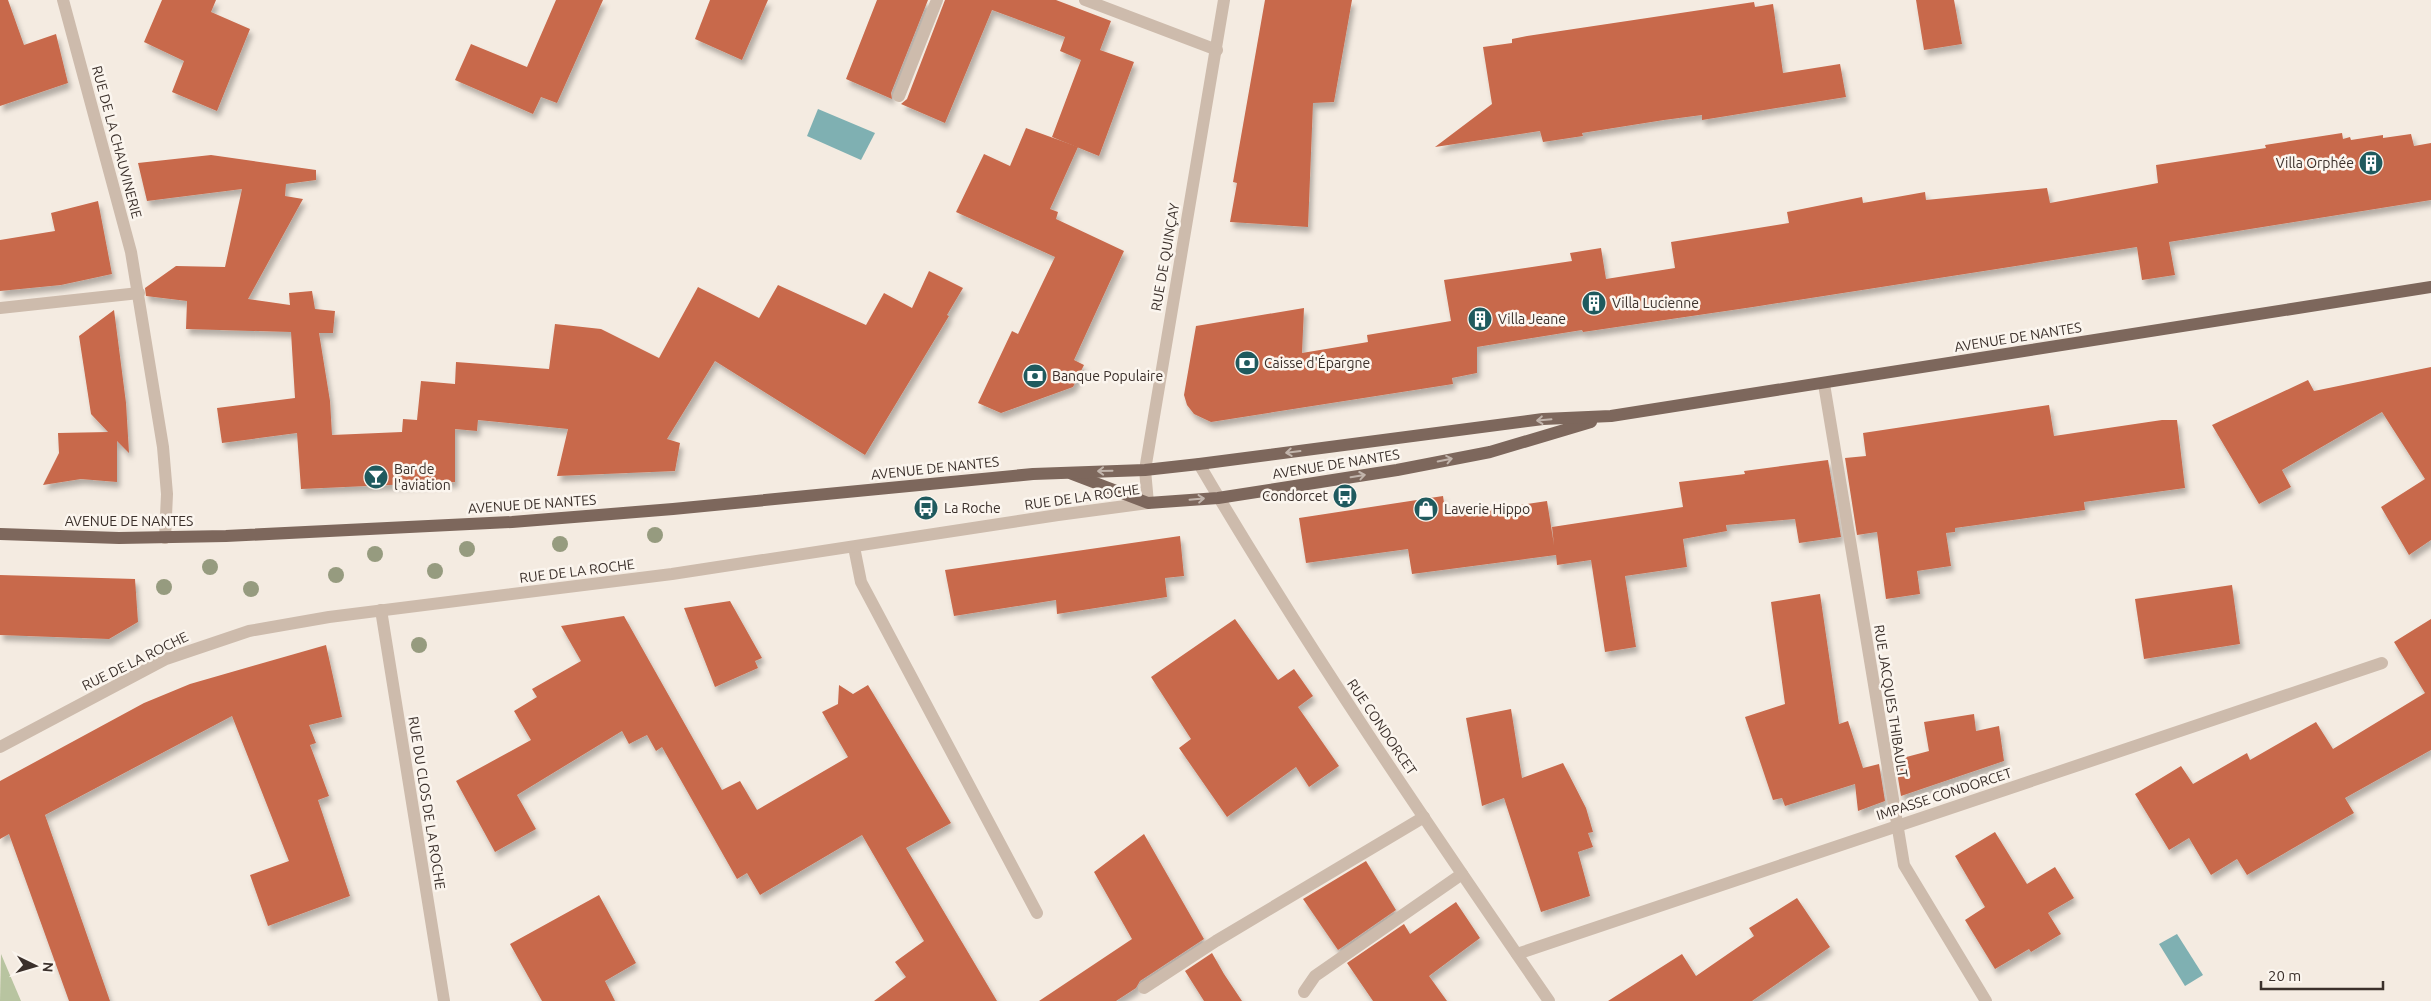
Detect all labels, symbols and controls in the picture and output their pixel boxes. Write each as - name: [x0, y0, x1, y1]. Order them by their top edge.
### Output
- street label: RUE DE LA CHAUVINERIE: [89, 64, 145, 220]
- building icon: Villa Orphée: [2358, 150, 2384, 176]
- place label: Villa Orphée: [2276, 155, 2354, 171]
- street label: RUE DE QUINÇAY: [1148, 202, 1182, 312]
- building icon: Villa Lucienne: [1581, 290, 1607, 316]
- place label: Villa Lucienne: [1612, 295, 1699, 311]
- building icon: Villa Jeane: [1467, 306, 1493, 332]
- place label: Villa Jeane: [1498, 311, 1566, 327]
- street label: AVENUE DE NANTES: [1953, 319, 2083, 355]
- bank icon: Caisse d'Épargne: [1234, 350, 1260, 376]
- place label: Caisse d'Épargne: [1264, 354, 1370, 371]
- bank icon: Banque Populaire: [1022, 363, 1048, 389]
- place label: Banque Populaire: [1052, 368, 1163, 384]
- one-way arrow: [1537, 415, 1553, 424]
- street label: AVENUE DE NANTES: [1271, 446, 1401, 482]
- one-way arrow: [1286, 447, 1302, 457]
- street label: AVENUE DE NANTES: [870, 453, 1000, 483]
- one-way arrow: [1437, 455, 1453, 465]
- place label: Bar de l'aviation: [394, 461, 451, 493]
- bar icon: Bar de l'aviation: [363, 464, 389, 490]
- one-way arrow: [1097, 466, 1113, 475]
- one-way arrow: [1349, 470, 1365, 480]
- street label: RUE DE LA ROCHE: [1024, 481, 1141, 513]
- bus stop icon: Condorcet: [1332, 483, 1358, 509]
- place label: Condorcet: [1262, 488, 1328, 504]
- street label: AVENUE DE NANTES: [467, 492, 597, 516]
- bus stop icon: La Roche: [913, 495, 939, 521]
- one-way arrow: [1189, 495, 1205, 504]
- shop icon: Laverie Hippo: [1413, 496, 1439, 522]
- place label: La Roche: [944, 500, 1001, 516]
- place label: Laverie Hippo: [1444, 501, 1530, 517]
- street label: AVENUE DE NANTES: [65, 513, 193, 529]
- street label: RUE DE LA ROCHE: [519, 556, 636, 586]
- street label: RUE JACQUES THIBAULT: [1871, 623, 1911, 779]
- street label: RUE DE LA ROCHE: [79, 628, 191, 694]
- street label: RUE CONDORCET: [1344, 676, 1420, 778]
- street label: RUE DU CLOS DE LA ROCHE: [405, 715, 449, 891]
- street label: IMPASSE CONDORCET: [1874, 764, 2014, 823]
- north arrow: [10, 941, 60, 991]
- scale bar: [2261, 958, 2384, 990]
- text: N: [40, 961, 56, 973]
- text: 20 m: [2268, 967, 2301, 984]

